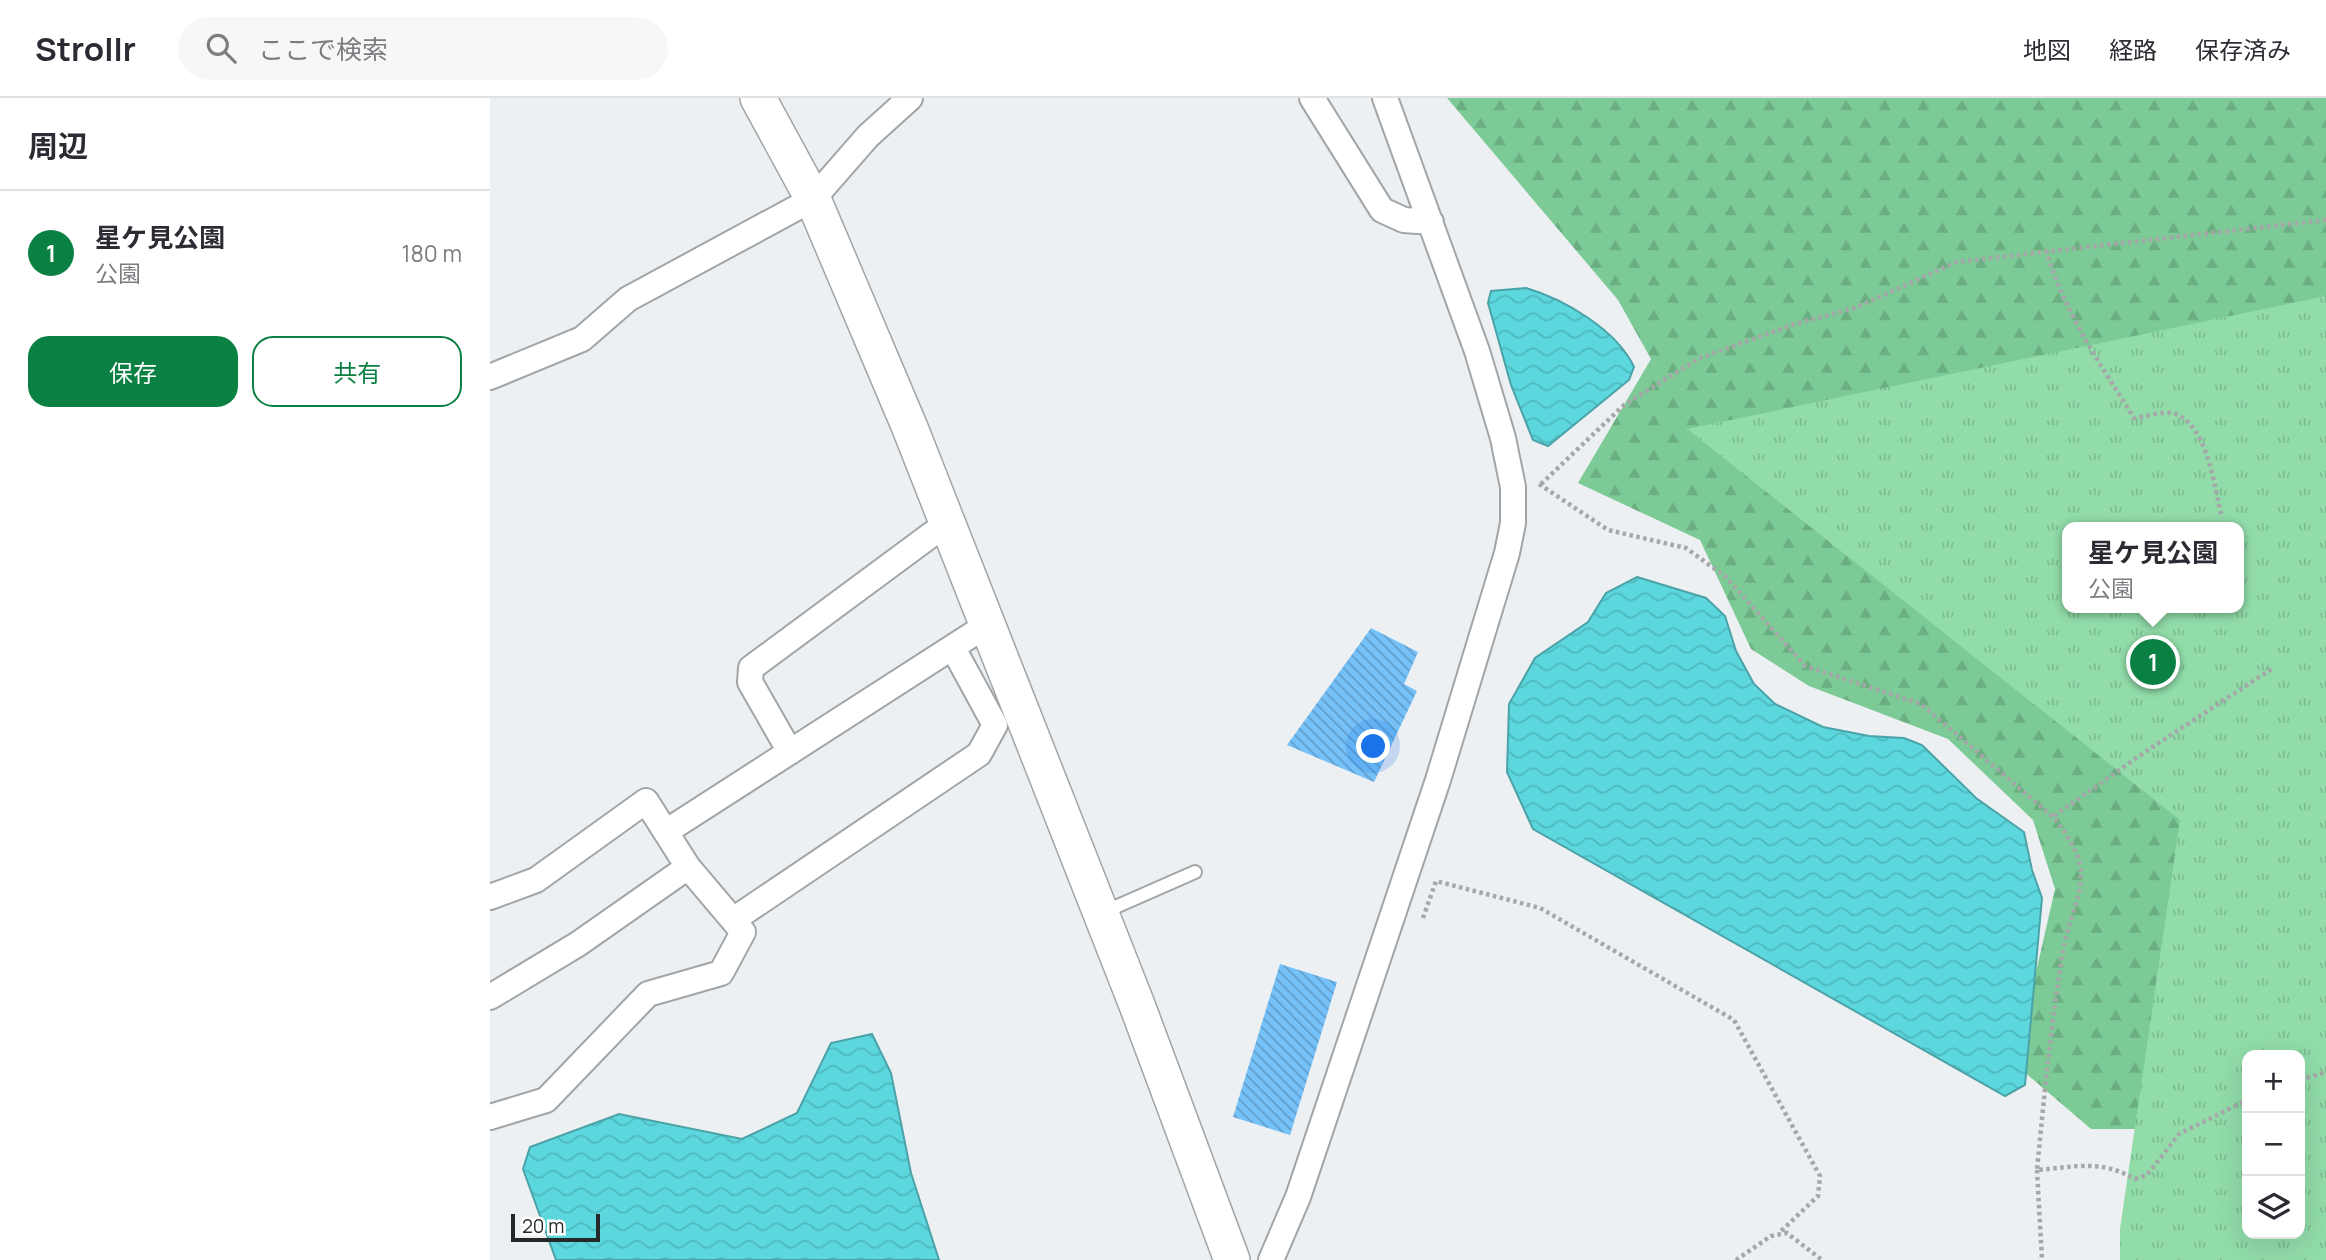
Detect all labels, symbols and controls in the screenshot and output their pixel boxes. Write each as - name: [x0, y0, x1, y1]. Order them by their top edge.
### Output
- search box: [178, 17, 668, 80]
- text: Strollr: [35, 26, 136, 71]
- icon: search: [202, 29, 240, 67]
- text: ここで検索: [258, 31, 388, 67]
- text: 地図: [2023, 33, 2071, 66]
- text: 経路: [2109, 33, 2157, 66]
- text: 保存済み: [2195, 33, 2291, 66]
- text: 周辺: [28, 125, 88, 166]
- text: 星ケ見公園: [95, 219, 225, 255]
- text: 1: [46, 237, 56, 269]
- text: 180 m: [402, 237, 462, 269]
- text: 公園: [95, 257, 141, 289]
- button: 保存: [28, 336, 238, 407]
- button: 共有: [252, 336, 462, 407]
- popup: [2062, 522, 2244, 613]
- text: 星ケ見公園: [2088, 534, 2218, 570]
- text: 公園: [2088, 572, 2134, 604]
- pin: 1: [2130, 636, 2176, 688]
- your location: [1356, 729, 1390, 763]
- map controls: [2242, 1050, 2305, 1239]
- button: +: [2242, 1050, 2305, 1113]
- button: −: [2242, 1113, 2305, 1176]
- button: layers: [2242, 1176, 2305, 1239]
- scale bar: [511, 1211, 600, 1243]
- text: 20 m: [522, 1213, 564, 1239]

